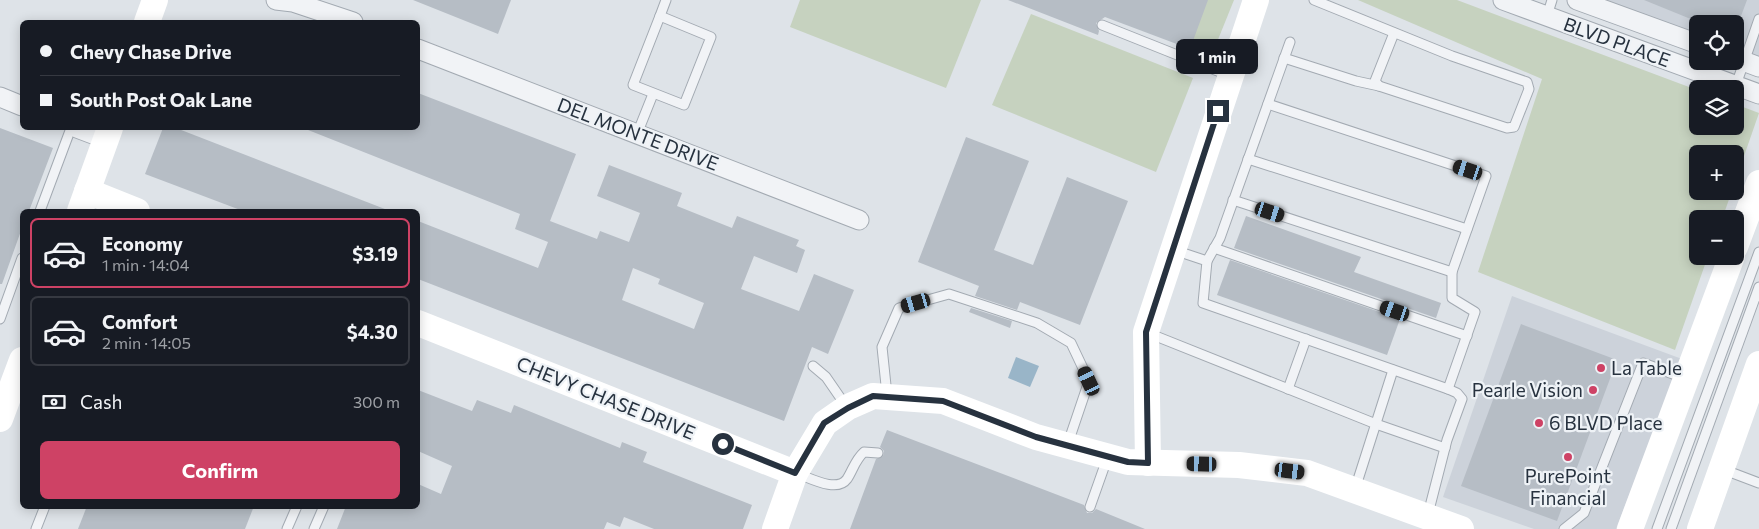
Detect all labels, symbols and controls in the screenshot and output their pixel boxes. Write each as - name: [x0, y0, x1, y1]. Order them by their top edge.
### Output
- street label: BLVD PLACE: [1561, 12, 1674, 71]
- map controls: [1689, 15, 1744, 265]
- button: locate: [1689, 15, 1744, 70]
- callout: 1 min: [1177, 38, 1259, 74]
- text: Chevy Chase Drive: [70, 40, 232, 63]
- text: 1 min: [1198, 47, 1236, 66]
- button: layers: [1689, 80, 1744, 135]
- text: South Post Oak Lane: [70, 88, 252, 111]
- street label: DEL MONTE DRIVE: [554, 92, 722, 175]
- route end: [1207, 100, 1229, 122]
- button: +: [1689, 145, 1744, 200]
- car: [1451, 158, 1484, 182]
- car: [1253, 200, 1286, 224]
- button: −: [1689, 210, 1744, 265]
- icon: car: [42, 231, 87, 276]
- text: Economy: [102, 232, 183, 255]
- text: $3.19: [352, 242, 398, 265]
- text: 1 min · 14:04: [102, 255, 189, 274]
- car: [899, 292, 932, 314]
- car: [1378, 299, 1411, 323]
- icon: car: [42, 309, 87, 354]
- text: Comfort: [102, 310, 178, 333]
- text: $4.30: [347, 320, 398, 343]
- text: 2 min · 14:05: [102, 333, 191, 352]
- street label: CHEVY CHASE DRIVE: [514, 351, 699, 444]
- place label: La Table: [1611, 356, 1682, 379]
- marker: La Table: [1595, 362, 1607, 374]
- car: [1075, 364, 1102, 398]
- place label: Pearle Vision: [1472, 378, 1583, 401]
- marker: Pearle Vision: [1587, 384, 1599, 396]
- icon: cash: [40, 388, 68, 416]
- text: Cash: [80, 390, 122, 413]
- text: 300 m: [353, 392, 400, 411]
- place label: 6 BLVD Place: [1549, 411, 1663, 434]
- marker: 6 BLVD Place: [1533, 417, 1545, 429]
- route start: [712, 433, 734, 455]
- button: Confirm: [40, 441, 400, 499]
- marker: PurePoint Financial: [1562, 451, 1574, 463]
- car: [1186, 456, 1217, 472]
- car: [1274, 462, 1305, 480]
- place label: PurePoint Financial: [1525, 464, 1611, 509]

